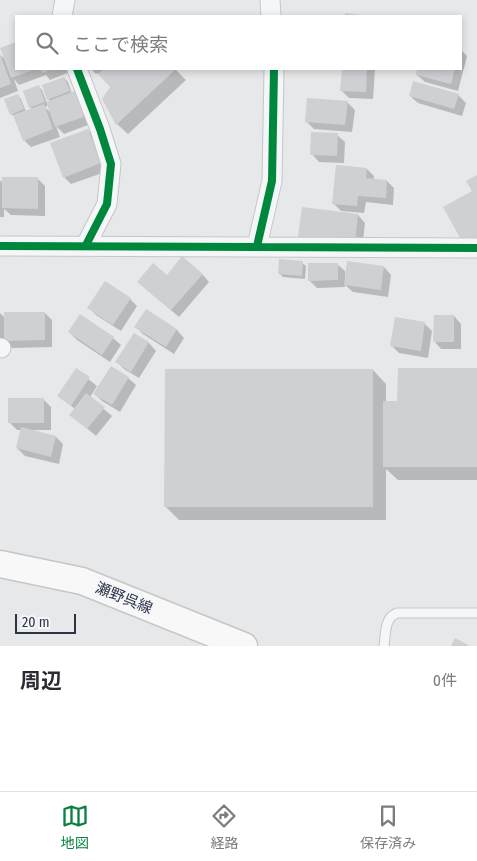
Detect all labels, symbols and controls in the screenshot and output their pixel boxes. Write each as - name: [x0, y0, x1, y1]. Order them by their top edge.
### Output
- search box: [15, 15, 462, 70]
- icon: search: [33, 29, 61, 57]
- text: ここで検索: [73, 33, 168, 56]
- street label: 瀬野呉線: [93, 578, 155, 618]
- scale bar: [15, 611, 76, 634]
- text: 20 m: [22, 614, 50, 631]
- text: 周辺: [20, 668, 62, 694]
- text: 0件: [433, 671, 457, 690]
- tab: 地図: [61, 802, 89, 852]
- tab: 経路: [210, 802, 238, 852]
- tab: 保存済み: [360, 802, 416, 852]

